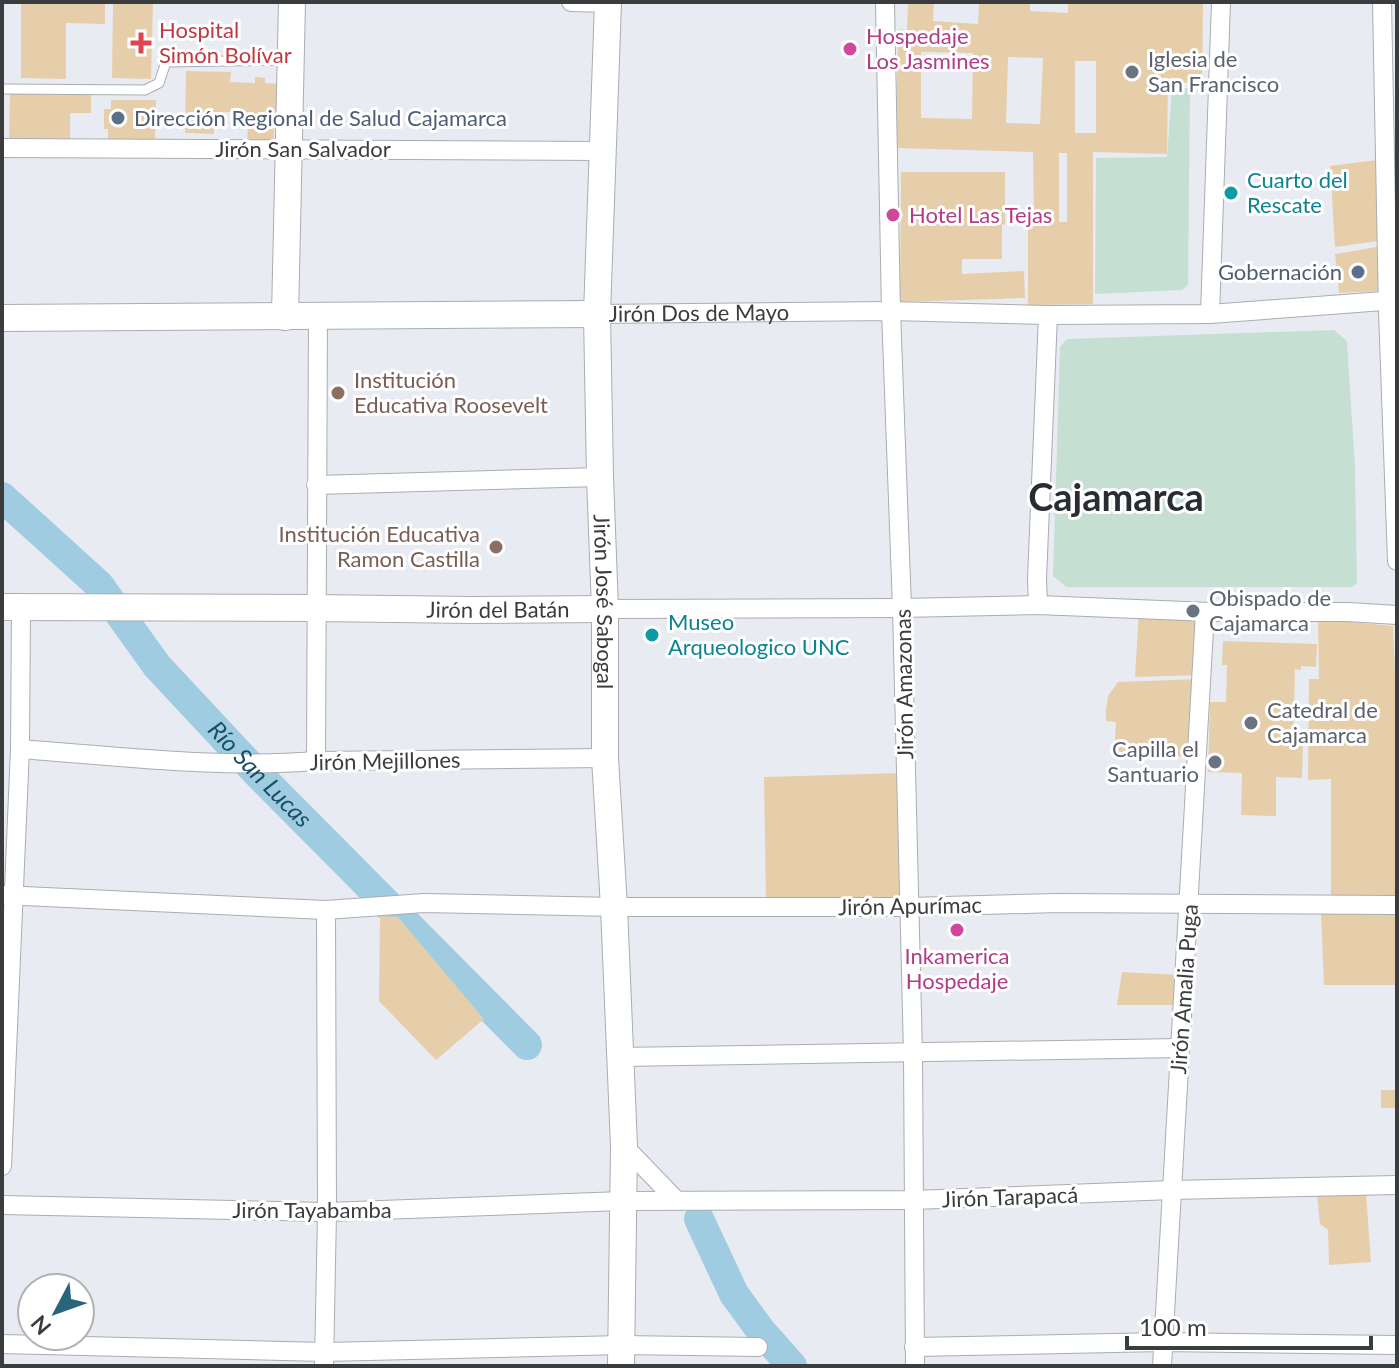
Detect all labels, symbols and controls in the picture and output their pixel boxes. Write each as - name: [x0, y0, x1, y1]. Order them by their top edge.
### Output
- place label: Hospital Simón Bolívar: [159, 16, 292, 68]
- place label: Hospedaje Los Jasmines: [866, 22, 990, 74]
- marker: Hospital Simón Bolívar: [130, 32, 152, 54]
- marker: Hospedaje Los Jasmines: [841, 40, 859, 58]
- place label: Iglesia de San Francisco: [1148, 45, 1279, 97]
- marker: Iglesia de San Francisco: [1123, 63, 1141, 81]
- place label: Dirección Regional de Salud Cajamarca: [134, 104, 507, 131]
- marker: Dirección Regional de Salud Cajamarca: [109, 109, 127, 127]
- street label: Jirón San Salvador: [215, 135, 391, 162]
- place label: Cuarto del Rescate: [1247, 166, 1348, 218]
- marker: Cuarto del Rescate: [1222, 184, 1240, 202]
- place label: Hotel Las Tejas: [909, 201, 1052, 228]
- marker: Hotel Las Tejas: [884, 206, 902, 224]
- place label: Gobernación: [1218, 258, 1342, 285]
- marker: Gobernación: [1349, 263, 1367, 281]
- street label: Jirón Dos de Mayo: [609, 298, 789, 327]
- place label: Institución Educativa Roosevelt: [354, 366, 548, 418]
- marker: Institución Educativa Roosevelt: [329, 384, 347, 402]
- district label: Cajamarca: [1028, 473, 1204, 519]
- street label: Jirón José Sabogal: [588, 514, 619, 689]
- place label: Institución Educativa Ramon Castilla: [279, 520, 480, 572]
- marker: Institución Educativa Ramon Castilla: [487, 538, 505, 556]
- place label: Obispado de Cajamarca: [1209, 584, 1331, 636]
- street label: Jirón del Batán: [426, 595, 570, 623]
- marker: Obispado de Cajamarca: [1184, 602, 1202, 620]
- place label: Museo Arqueologico UNC: [668, 608, 850, 660]
- street label: Jirón Amazonas: [889, 609, 918, 759]
- marker: Museo Arqueologico UNC: [643, 626, 661, 644]
- place label: Catedral de Cajamarca: [1267, 696, 1378, 748]
- water label: Río San Lucas: [203, 714, 319, 833]
- marker: Catedral de Cajamarca: [1242, 714, 1260, 732]
- place label: Capilla el Santuario: [1107, 735, 1199, 787]
- street label: Jirón Mejillones: [309, 746, 461, 775]
- marker: Capilla el Santuario: [1206, 753, 1224, 771]
- street label: Jirón Apurímac: [838, 891, 982, 920]
- street label: Jirón Amalia Puga: [1164, 903, 1203, 1075]
- marker: Inkamerica Hospedaje: [948, 921, 966, 939]
- place label: Inkamerica Hospedaje: [905, 942, 1009, 994]
- street label: Jirón Tarapacá: [941, 1181, 1079, 1212]
- street label: Jirón Tayabamba: [232, 1196, 392, 1223]
- north arrow: [16, 1272, 96, 1352]
- scale bar: [1127, 1300, 1371, 1350]
- text: N: [25, 1310, 56, 1341]
- text: 100 m: [1139, 1312, 1207, 1341]

